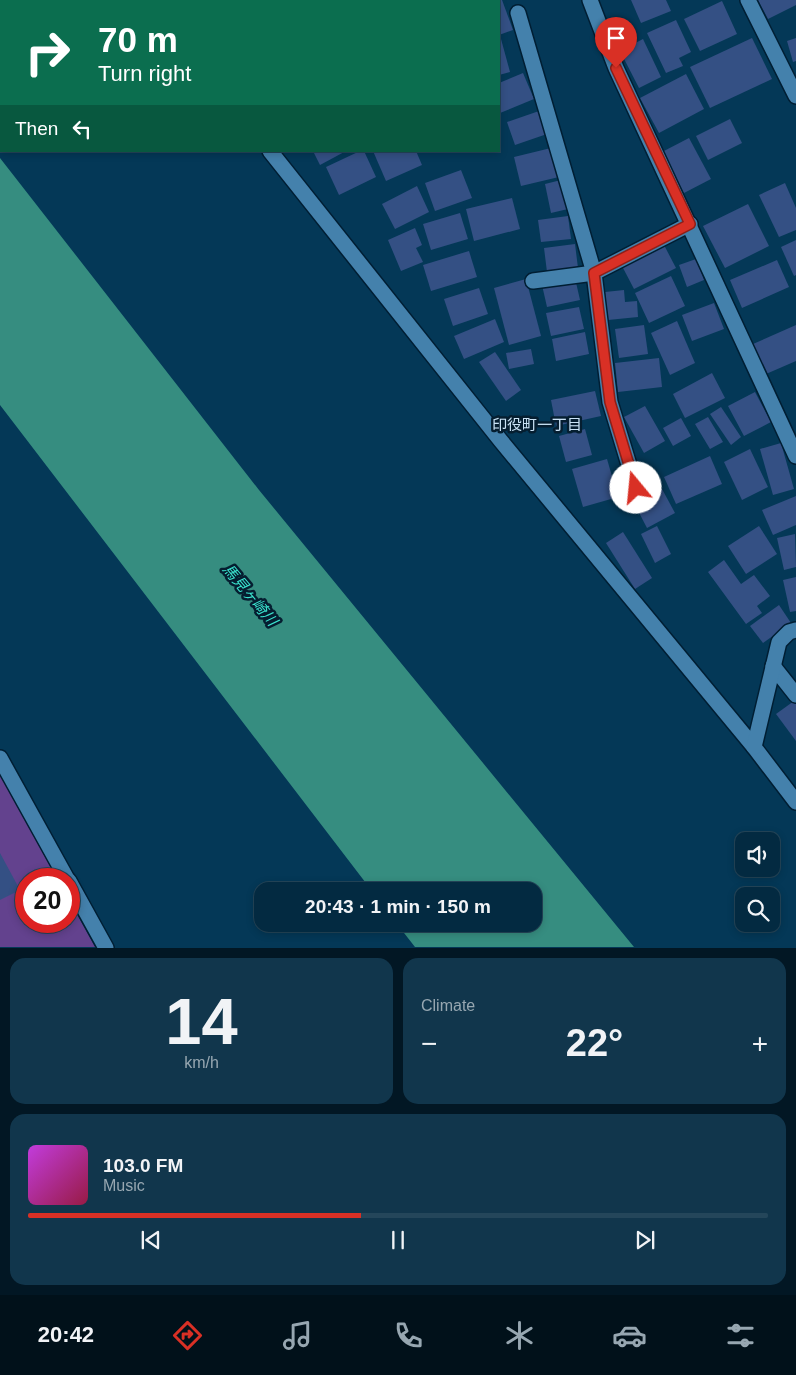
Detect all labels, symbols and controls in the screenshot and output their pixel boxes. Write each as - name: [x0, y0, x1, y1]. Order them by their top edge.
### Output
- pin: [595, 17, 637, 68]
- icon: right: [15, 20, 80, 85]
- text: 70 m: [98, 20, 178, 59]
- icon: arrive: [602, 24, 630, 52]
- text: Turn right: [98, 61, 191, 86]
- icon: left: [68, 115, 96, 143]
- text: Then: [15, 118, 58, 139]
- district label: 印役町一丁目: [492, 416, 582, 433]
- position arrow: [609, 461, 661, 513]
- water label: 馬見ヶ崎川: [220, 560, 282, 630]
- map controls: [735, 832, 780, 932]
- button: sound: [735, 832, 780, 877]
- speed limit sign: 20: [15, 868, 80, 933]
- button: search: [735, 887, 780, 932]
- text: 20:43 · 1 min · 150 m: [305, 896, 491, 917]
- text: 14: [165, 985, 238, 1058]
- text: Climate: [421, 997, 475, 1014]
- text: 22°: [566, 1022, 623, 1064]
- text: −: [421, 1028, 437, 1059]
- text: +: [752, 1028, 768, 1059]
- text: km/h: [184, 1054, 219, 1071]
- text: 103.0 FM: [103, 1155, 183, 1176]
- text: Music: [103, 1177, 145, 1194]
- icon: previous: [137, 1226, 165, 1254]
- icon: pause: [384, 1226, 412, 1254]
- icon: next: [631, 1226, 659, 1254]
- icon: directions: [170, 1318, 205, 1353]
- icon: music: [280, 1318, 315, 1353]
- icon: phone: [391, 1318, 426, 1353]
- icon: climate: [502, 1318, 537, 1353]
- icon: car: [612, 1318, 647, 1353]
- icon: filters: [723, 1318, 758, 1353]
- text: 20:42: [38, 1322, 94, 1347]

